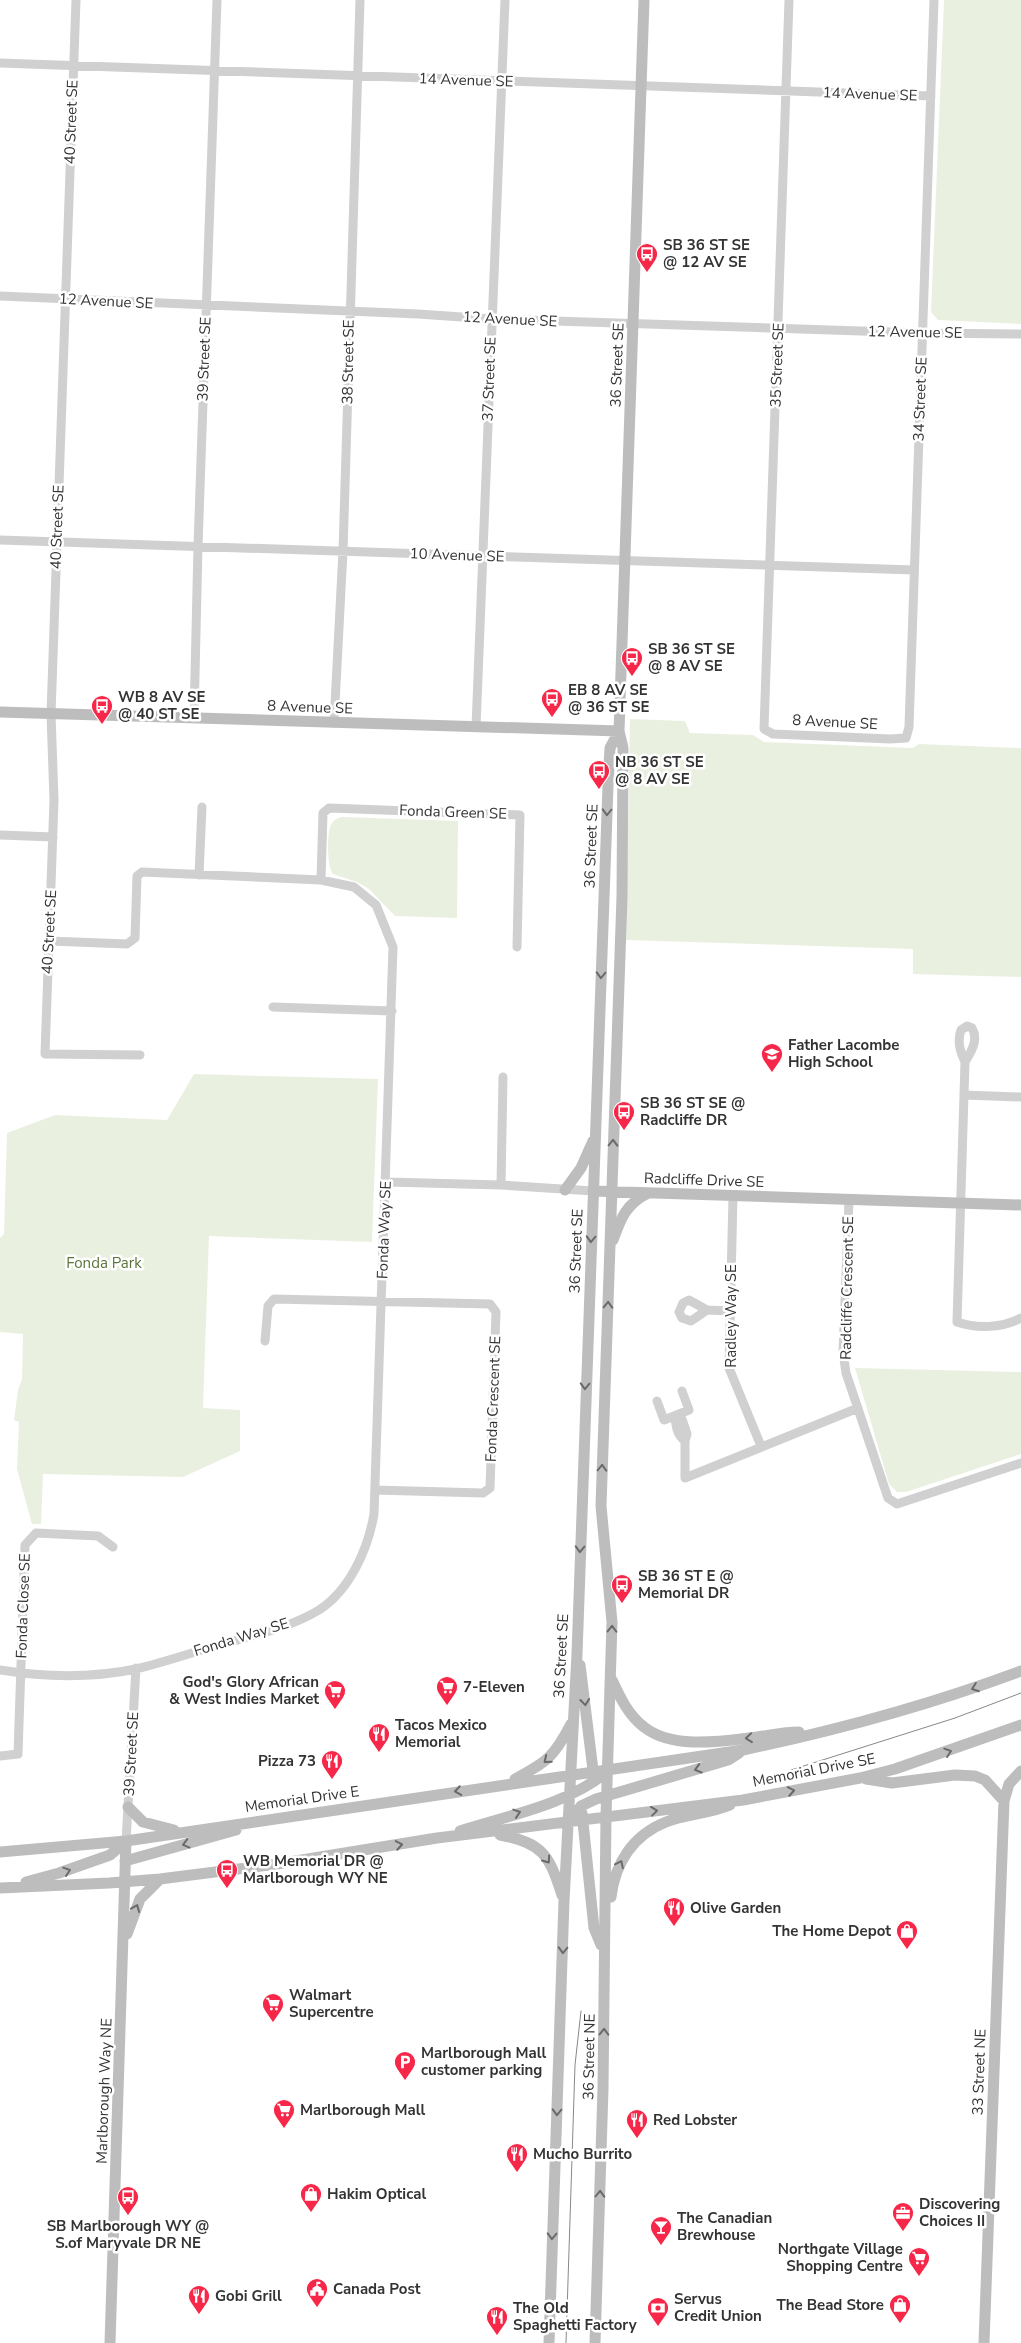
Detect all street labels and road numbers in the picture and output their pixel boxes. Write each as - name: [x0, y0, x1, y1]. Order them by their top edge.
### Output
- street label: 14 Avenue SE: [418, 68, 514, 92]
- street label: 40 Street SE: [60, 79, 82, 165]
- street label: 14 Avenue SE: [822, 82, 918, 106]
- street label: 12 Avenue SE: [58, 289, 154, 313]
- street label: 12 Avenue SE: [462, 307, 558, 331]
- street label: 39 Street SE: [193, 316, 215, 402]
- street label: 38 Street SE: [337, 320, 359, 404]
- street label: 12 Avenue SE: [867, 321, 963, 343]
- street label: 36 Street SE: [606, 322, 628, 408]
- street label: 35 Street SE: [766, 322, 788, 408]
- street label: 37 Street SE: [478, 336, 500, 422]
- street label: 34 Street SE: [909, 356, 931, 442]
- street label: 40 Street SE: [46, 484, 68, 570]
- street label: 10 Avenue SE: [409, 543, 505, 567]
- street label: 8 Avenue SE: [267, 696, 353, 718]
- street label: 8 Avenue SE: [792, 710, 878, 734]
- street label: Fonda Green SE: [399, 800, 507, 824]
- street label: 36 Street SE: [580, 803, 602, 889]
- street label: 40 Street SE: [37, 889, 61, 975]
- street label: Radcliffe Drive SE: [644, 1168, 764, 1192]
- street label: Fonda Way SE: [372, 1180, 396, 1280]
- street label: 36 Street SE: [565, 1208, 587, 1294]
- street label: Radcliffe Crescent SE: [836, 1216, 858, 1360]
- street label: Radley Way SE: [721, 1264, 741, 1368]
- street label: Fonda Crescent SE: [481, 1336, 505, 1462]
- street label: Fonda Close SE: [11, 1553, 35, 1659]
- street label: Fonda Way SE: [191, 1613, 291, 1661]
- street label: 36 Street SE: [549, 1613, 573, 1699]
- street label: 39 Street SE: [119, 1711, 143, 1797]
- street label: Memorial Drive SE: [751, 1748, 877, 1792]
- street label: Memorial Drive E: [244, 1781, 360, 1817]
- street label: 36 Street NE: [578, 2014, 600, 2100]
- street label: Marlborough Way NE: [91, 2018, 117, 2164]
- street label: 33 Street NE: [967, 2028, 991, 2116]

